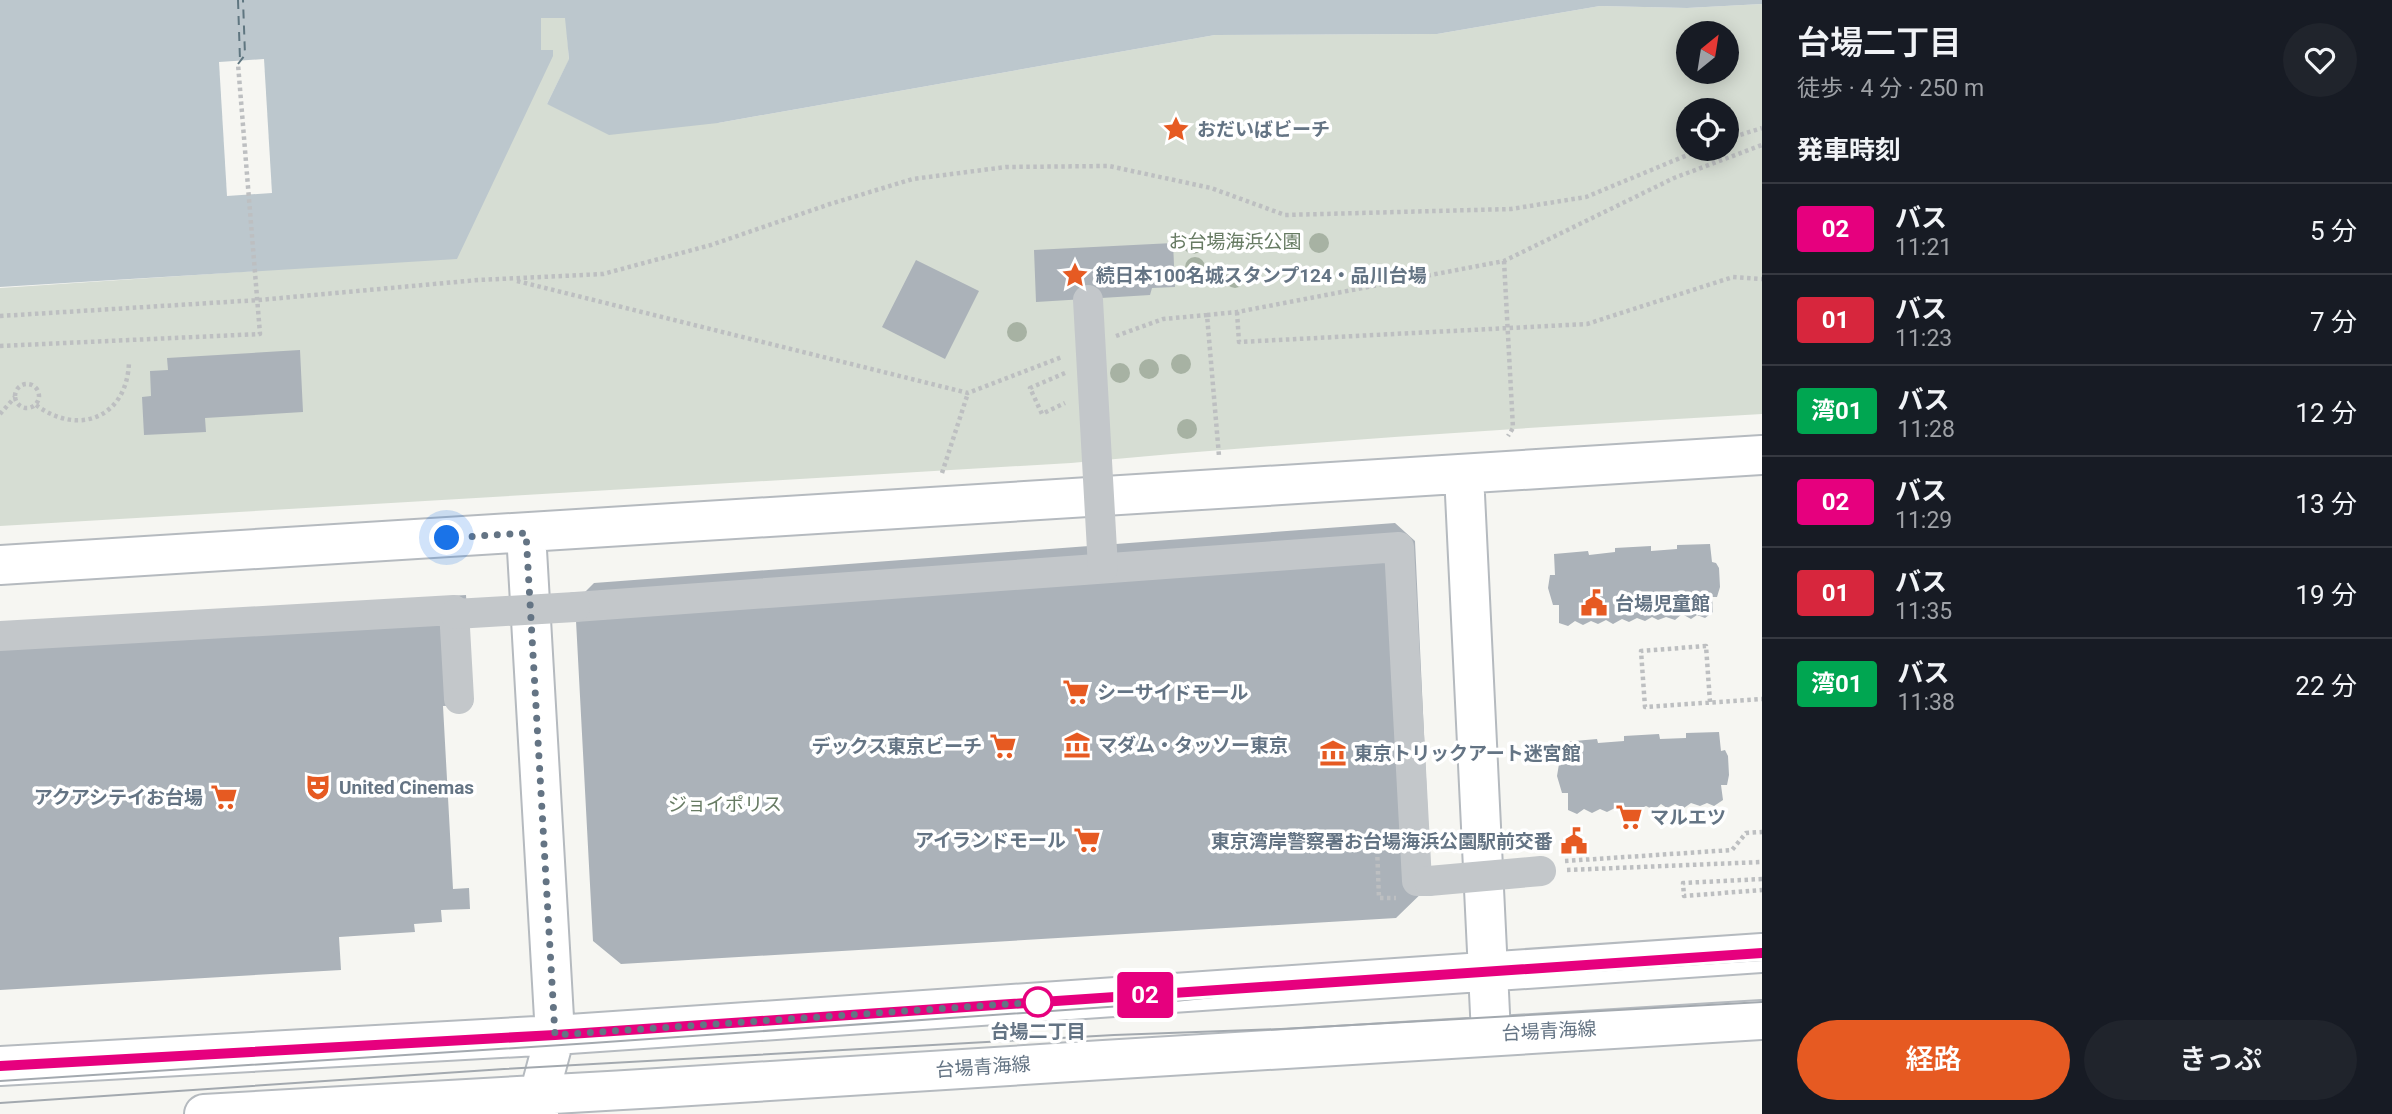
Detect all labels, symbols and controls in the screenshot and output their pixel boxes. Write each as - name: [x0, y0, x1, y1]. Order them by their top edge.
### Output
- north arrow: [1676, 21, 1740, 84]
- map controls: [1676, 21, 1739, 161]
- text: 台場二丁目: [1797, 23, 1962, 62]
- button: heart: [2283, 23, 2357, 97]
- text: 徒歩 · 4 分 · 250 m: [1797, 75, 1984, 102]
- button: locate: [1676, 98, 1739, 161]
- place icon: おだいばビーチ: [1161, 114, 1191, 144]
- place label: おだいばビーチ: [1197, 118, 1330, 141]
- text: 発車時刻: [1797, 135, 1901, 165]
- text: バス: [1895, 203, 1947, 233]
- text: 02: [1822, 215, 1849, 243]
- text: 5 分: [2310, 216, 2357, 246]
- park label: お台場海浜公園: [1168, 230, 1302, 253]
- text: 11:21: [1895, 234, 1952, 261]
- place icon: 続日本100名城スタンプ124・品川台場: [1060, 260, 1090, 290]
- place label: 続日本100名城スタンプ124・品川台場: [1096, 264, 1427, 287]
- text: バス: [1895, 294, 1947, 324]
- text: 01: [1822, 306, 1849, 334]
- text: 7 分: [2310, 307, 2357, 337]
- text: 11:23: [1895, 325, 1952, 352]
- text: バス: [1898, 385, 1950, 415]
- text: 湾01: [1811, 397, 1863, 425]
- text: 12 分: [2295, 398, 2357, 428]
- text: 11:28: [1898, 416, 1955, 443]
- text: バス: [1895, 476, 1947, 506]
- text: 02: [1822, 488, 1849, 516]
- text: 13 分: [2295, 489, 2357, 519]
- text: 11:29: [1895, 507, 1952, 534]
- your location: [429, 520, 464, 555]
- text: バス: [1895, 567, 1947, 597]
- text: 01: [1822, 579, 1849, 607]
- text: 19 分: [2295, 580, 2357, 610]
- public building icon: 台場児童館: [1579, 588, 1609, 618]
- place label: 台場児童館: [1615, 592, 1710, 615]
- text: 11:35: [1895, 598, 1952, 625]
- text: バス: [1898, 658, 1950, 688]
- text: 湾01: [1811, 670, 1863, 698]
- text: 22 分: [2295, 671, 2357, 701]
- supermarket icon: シーサイドモール: [1061, 677, 1091, 707]
- place label: シーサイドモール: [1097, 681, 1249, 704]
- text: 11:38: [1898, 689, 1955, 716]
- museum icon: マダム・タッソー東京: [1062, 730, 1092, 760]
- supermarket icon: デックス東京ビーチ: [988, 731, 1018, 761]
- place label: マダム・タッソー東京: [1098, 734, 1288, 757]
- place label: デックス東京ビーチ: [812, 735, 982, 758]
- museum icon: 東京トリックアート迷宮館: [1318, 738, 1348, 768]
- place label: 東京トリックアート迷宮館: [1354, 742, 1581, 765]
- theatre icon: United Cinemas: [303, 772, 333, 802]
- place label: United Cinemas: [339, 776, 474, 799]
- supermarket icon: アクアシテイお台場: [209, 782, 239, 812]
- place label: アクアシテイお台場: [34, 786, 203, 809]
- park label: ジョイポリス: [668, 793, 782, 816]
- supermarket icon: マルエツ: [1614, 802, 1644, 832]
- place label: マルエツ: [1650, 806, 1726, 829]
- supermarket icon: アイランドモール: [1072, 825, 1102, 855]
- public building icon: 東京湾岸警察署お台場海浜公園駅前交番: [1559, 826, 1589, 856]
- place label: アイランドモール: [915, 829, 1066, 852]
- place label: 東京湾岸警察署お台場海浜公園駅前交番: [1211, 830, 1553, 853]
- line badge: 02: [1114, 972, 1176, 1018]
- text: 02: [1131, 981, 1159, 1009]
- marker: 台場二丁目: [1023, 987, 1053, 1017]
- street label: 台場青海線: [1501, 1017, 1597, 1045]
- place label: 台場二丁目: [990, 1020, 1086, 1043]
- button: 経路: [1797, 1020, 2070, 1100]
- button: きっぷ: [2084, 1020, 2357, 1100]
- street label: 台場青海線: [935, 1052, 1031, 1082]

